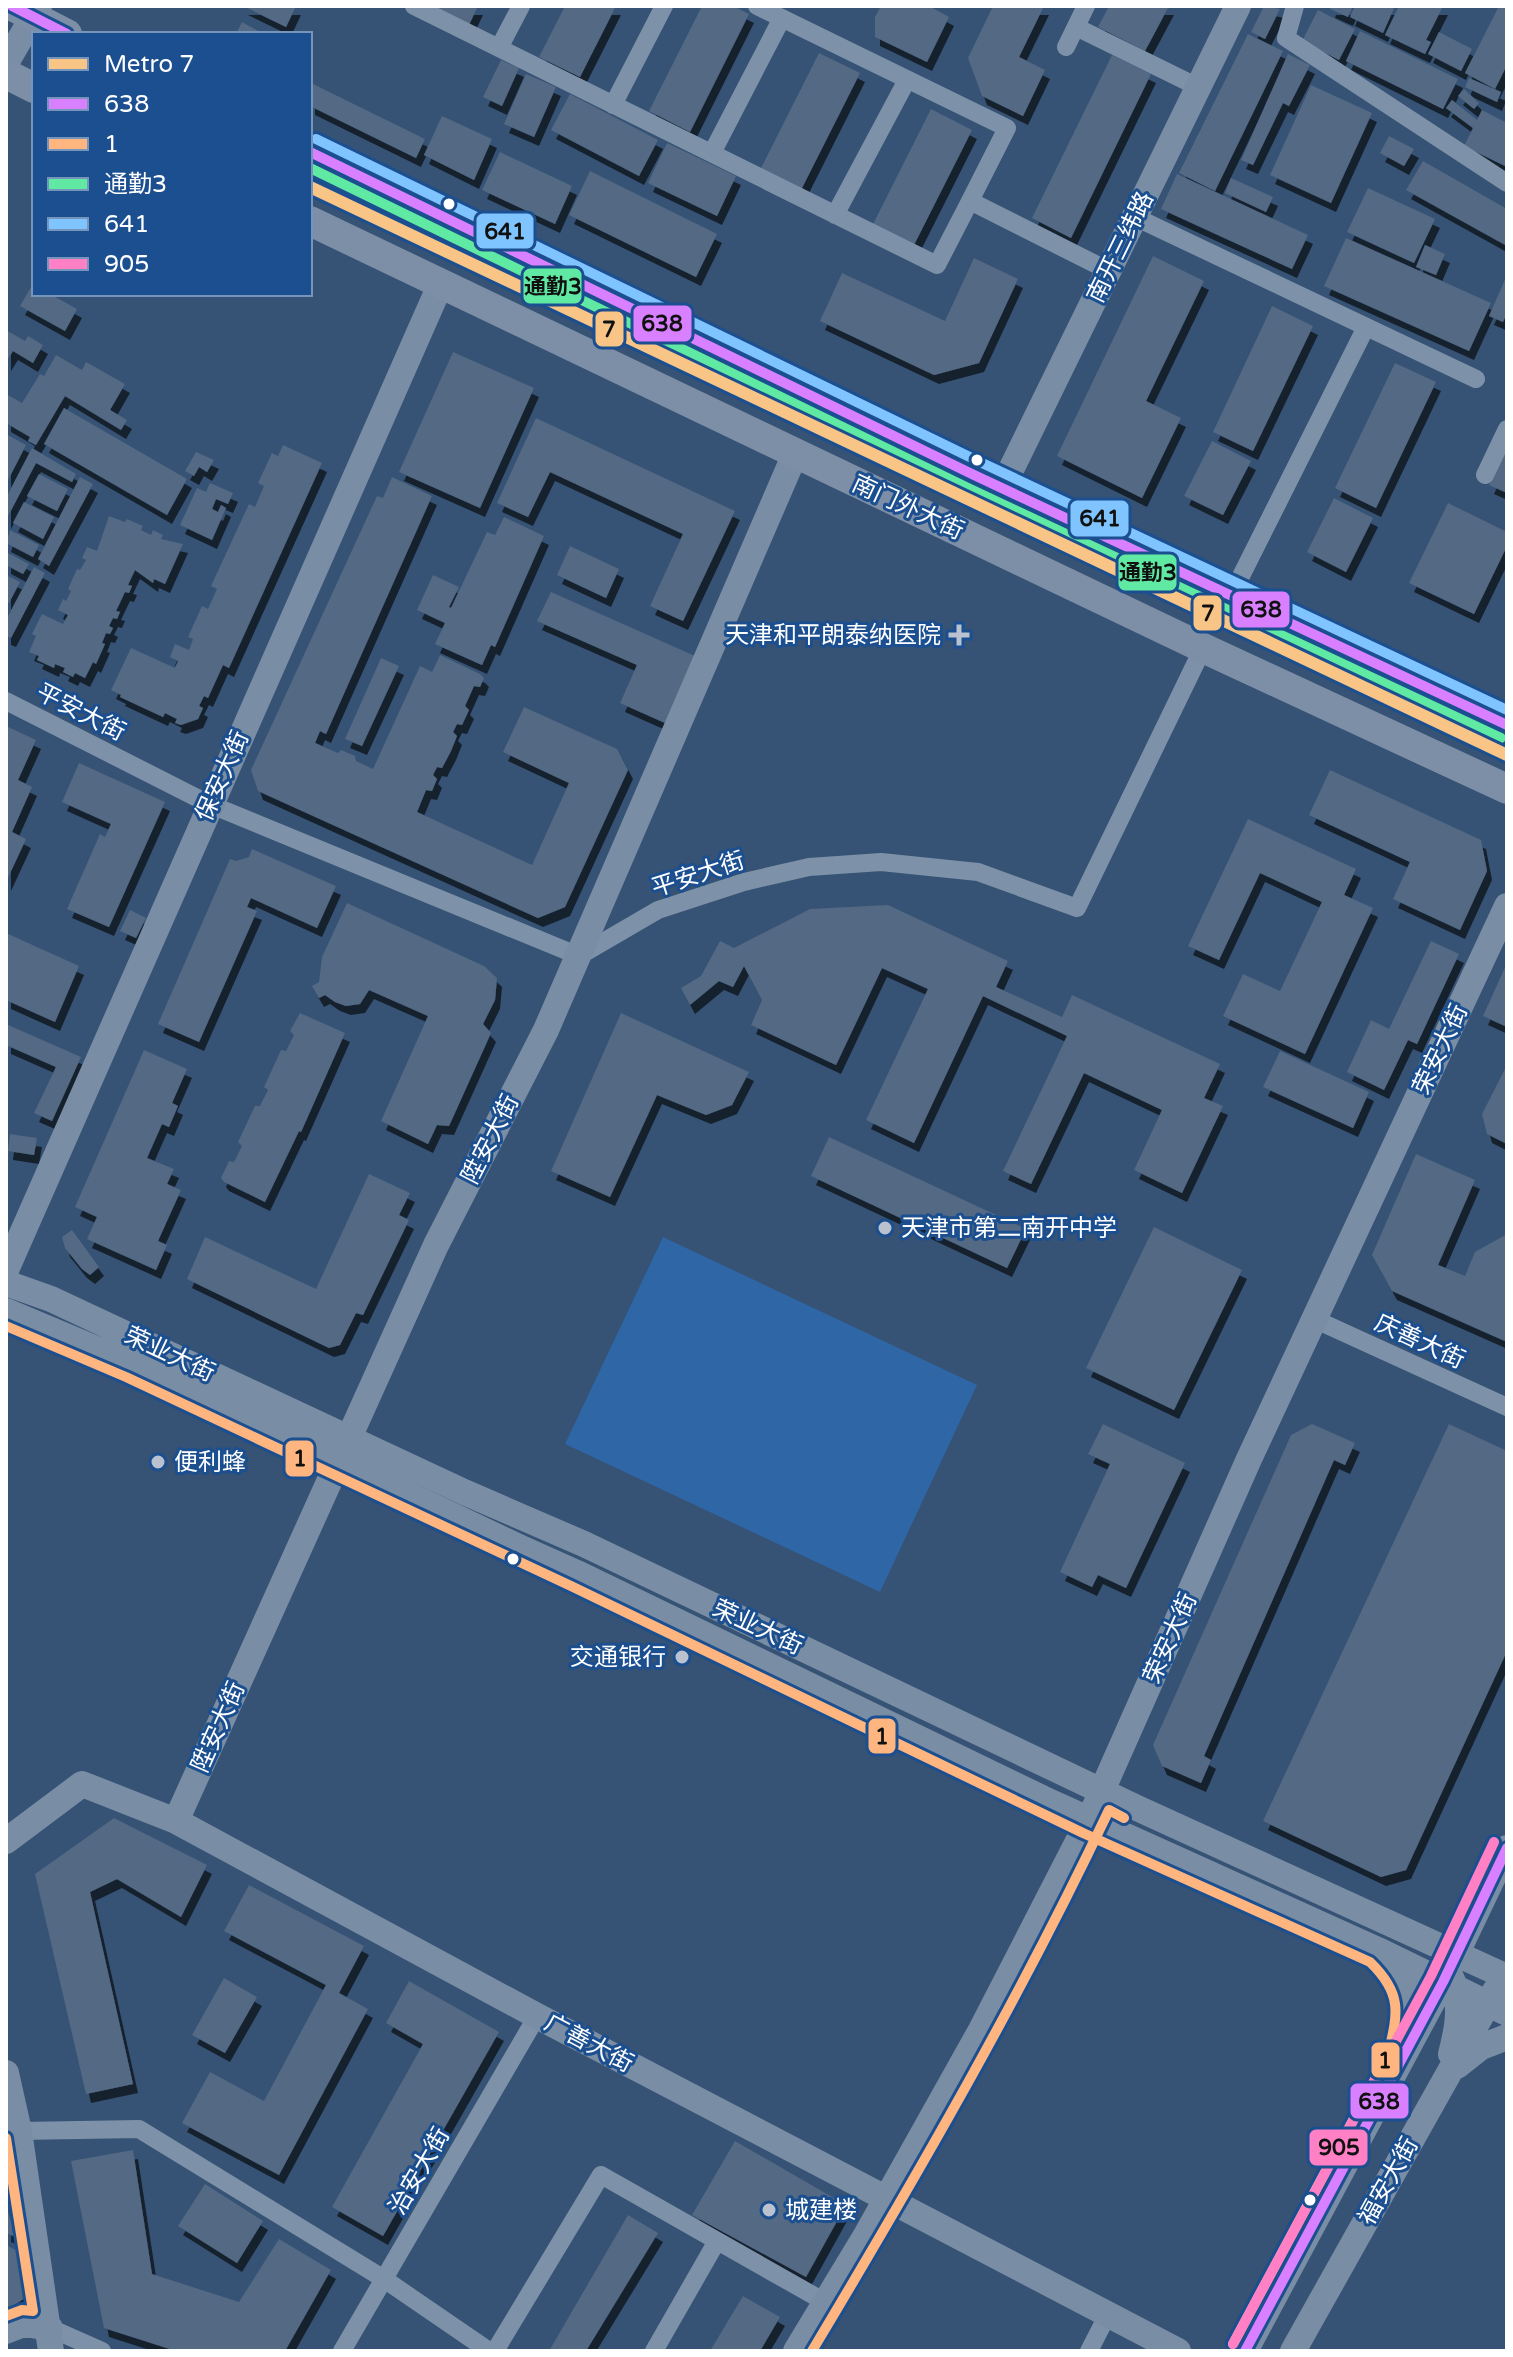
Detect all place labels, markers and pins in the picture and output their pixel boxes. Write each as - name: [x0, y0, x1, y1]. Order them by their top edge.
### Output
- unlabelled marker: [441, 196, 457, 212]
- unlabelled marker: [969, 452, 985, 468]
- place label: 天津和平朗泰纳医院: [725, 621, 941, 650]
- marker: 天津和平朗泰纳医院: [948, 624, 970, 646]
- place label: 天津市第二南开中学: [901, 1214, 1117, 1243]
- marker: 天津市第二南开中学: [876, 1219, 894, 1237]
- place label: 便利蜂: [174, 1448, 246, 1477]
- marker: 便利蜂: [149, 1453, 167, 1471]
- unlabelled marker: [505, 1551, 521, 1567]
- place label: 交通银行: [570, 1643, 666, 1672]
- marker: 交通银行: [673, 1648, 691, 1666]
- unlabelled marker: [1302, 2192, 1318, 2208]
- place label: 城建楼: [785, 2196, 857, 2225]
- marker: 城建楼: [760, 2201, 778, 2219]

